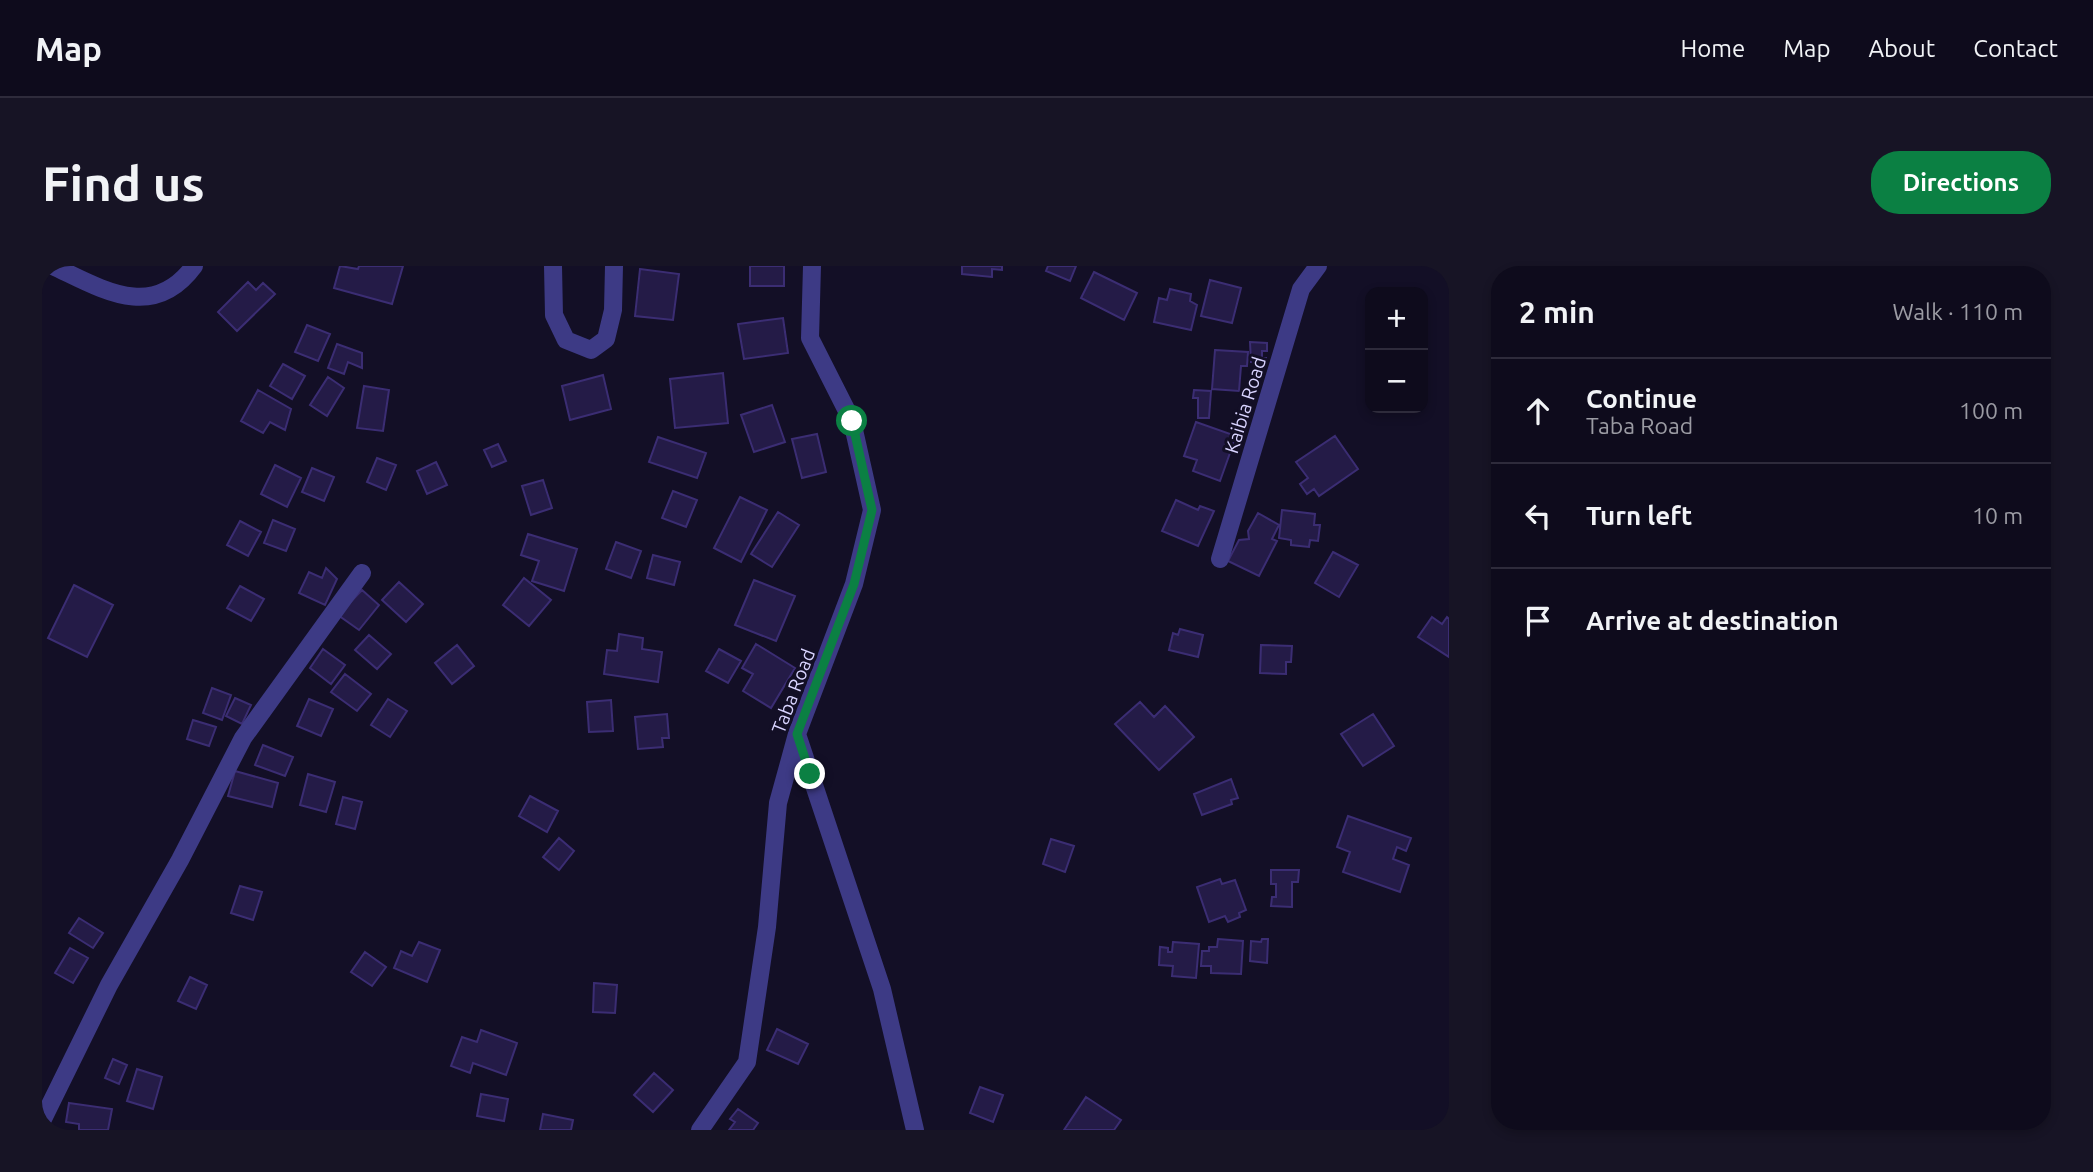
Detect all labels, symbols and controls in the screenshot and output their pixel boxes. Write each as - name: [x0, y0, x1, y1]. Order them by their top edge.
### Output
- text: Map: [35, 30, 102, 67]
- text: Home: [1680, 35, 1745, 62]
- text: Map: [1783, 35, 1830, 62]
- text: About: [1868, 35, 1935, 62]
- text: Contact: [1973, 35, 2058, 62]
- button: Directions: [1871, 151, 2051, 214]
- text: Find us: [42, 155, 205, 210]
- map controls: [1365, 287, 1428, 413]
- button: +: [1365, 287, 1428, 350]
- text: 2 min: [1519, 295, 1595, 329]
- text: Walk · 110 m: [1892, 299, 2023, 324]
- button: −: [1365, 350, 1428, 413]
- street label: Kaibia Road: [1220, 354, 1270, 456]
- text: Continue: [1586, 384, 1697, 413]
- icon: ahead: [1519, 392, 1557, 430]
- text: 100 m: [1959, 398, 2023, 423]
- route start: [836, 405, 867, 436]
- text: Taba Road: [1586, 413, 1693, 438]
- icon: left: [1519, 497, 1557, 535]
- text: Turn left: [1586, 501, 1692, 530]
- text: 10 m: [1972, 503, 2023, 528]
- icon: arrive: [1519, 602, 1557, 640]
- text: Arrive at destination: [1586, 606, 1839, 635]
- street label: Taba Road: [767, 646, 819, 736]
- route end: [794, 758, 825, 789]

